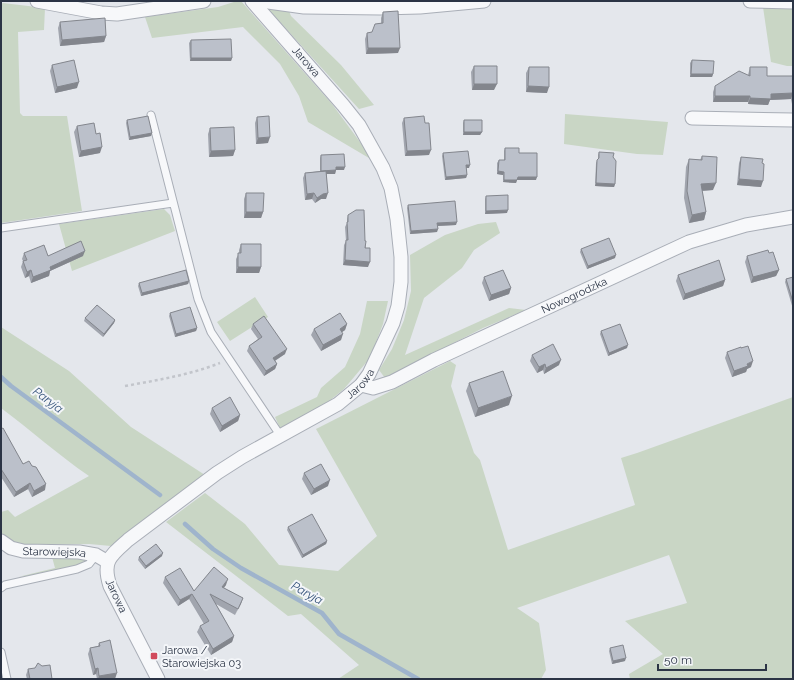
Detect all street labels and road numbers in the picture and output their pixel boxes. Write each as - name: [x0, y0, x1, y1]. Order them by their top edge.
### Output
- street label: Jarowa: [289, 44, 323, 80]
- street label: Nowogrodzka: [539, 274, 609, 316]
- street label: Jarowa: [343, 367, 377, 401]
- street label: Starowiejska: [22, 544, 87, 560]
- street label: Jarowa: [102, 577, 130, 615]

